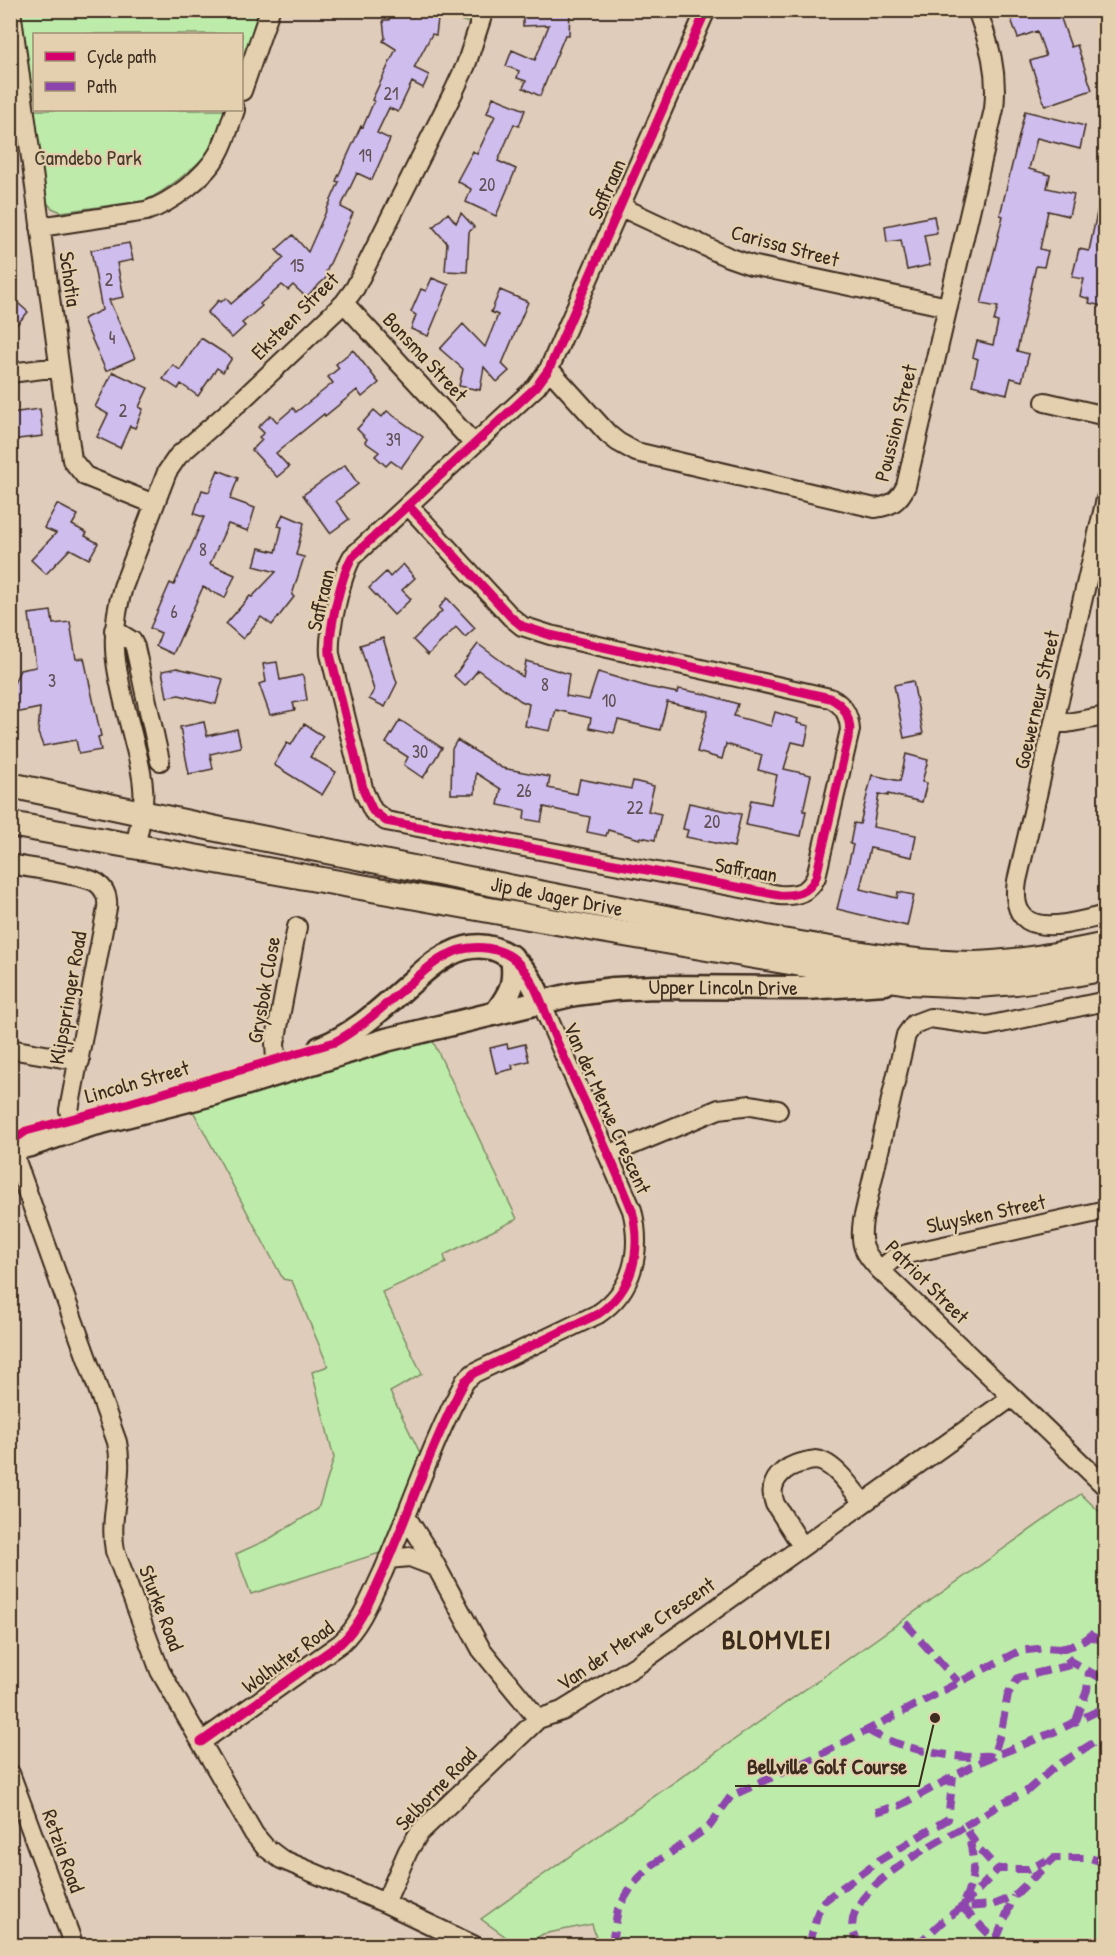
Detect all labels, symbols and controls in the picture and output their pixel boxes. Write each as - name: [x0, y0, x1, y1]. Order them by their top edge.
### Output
- legend: [33, 33, 243, 111]
- text: Cycle path: [87, 44, 157, 69]
- text: Path: [87, 74, 117, 99]
- house number: 21: [384, 81, 398, 106]
- park label: Camdebo Park: [34, 143, 142, 172]
- house number: 19: [358, 143, 372, 168]
- street label: Saffraan: [580, 154, 633, 223]
- house number: 20: [479, 172, 495, 197]
- street label: Carissa Street: [728, 217, 843, 274]
- street label: Schotia: [52, 250, 89, 308]
- house number: 15: [290, 253, 304, 278]
- street label: Eksteen Street: [244, 265, 345, 366]
- house number: 2: [105, 267, 114, 292]
- street label: Bonsma Street: [376, 305, 475, 408]
- house number: 4: [109, 325, 116, 350]
- street label: Poussion Street: [867, 361, 924, 484]
- house number: 2: [119, 398, 128, 423]
- house number: 39: [386, 427, 401, 452]
- house number: 8: [199, 537, 207, 562]
- street label: Saffraan: [299, 566, 342, 634]
- house number: 6: [170, 599, 178, 624]
- street label: Goewerneur Street: [1007, 627, 1067, 772]
- house number: 3: [48, 668, 56, 693]
- house number: 8: [541, 672, 549, 697]
- house number: 10: [602, 688, 616, 713]
- house number: 30: [412, 739, 428, 764]
- house number: 26: [516, 778, 532, 803]
- house number: 22: [627, 795, 644, 820]
- house number: 20: [704, 809, 720, 834]
- street label: Saffraan: [713, 850, 780, 889]
- street label: Jip de Jager Drive: [488, 869, 625, 923]
- street label: Klipspringer Road: [42, 929, 93, 1067]
- street label: Grysbok Close: [240, 934, 287, 1046]
- street label: Upper Lincoln Drive: [648, 972, 798, 1002]
- street label: Van der Merwe Crescent: [557, 1017, 659, 1199]
- street label: Lincoln Street: [81, 1053, 193, 1110]
- street label: Sluysken Street: [924, 1187, 1049, 1240]
- street label: Patriot Street: [879, 1233, 976, 1331]
- street label: Sturke Road: [132, 1561, 191, 1655]
- street label: Van der Merwe Crescent: [551, 1569, 721, 1697]
- street label: Wolhuter Road: [236, 1613, 340, 1700]
- district label: BLOMVLEI: [722, 1621, 832, 1657]
- street label: Selborne Road: [388, 1740, 483, 1837]
- callout: Bellville Golf Course: [735, 1746, 919, 1786]
- text: Bellville Golf Course: [747, 1751, 907, 1781]
- street label: Retzia Road: [35, 1805, 92, 1896]

